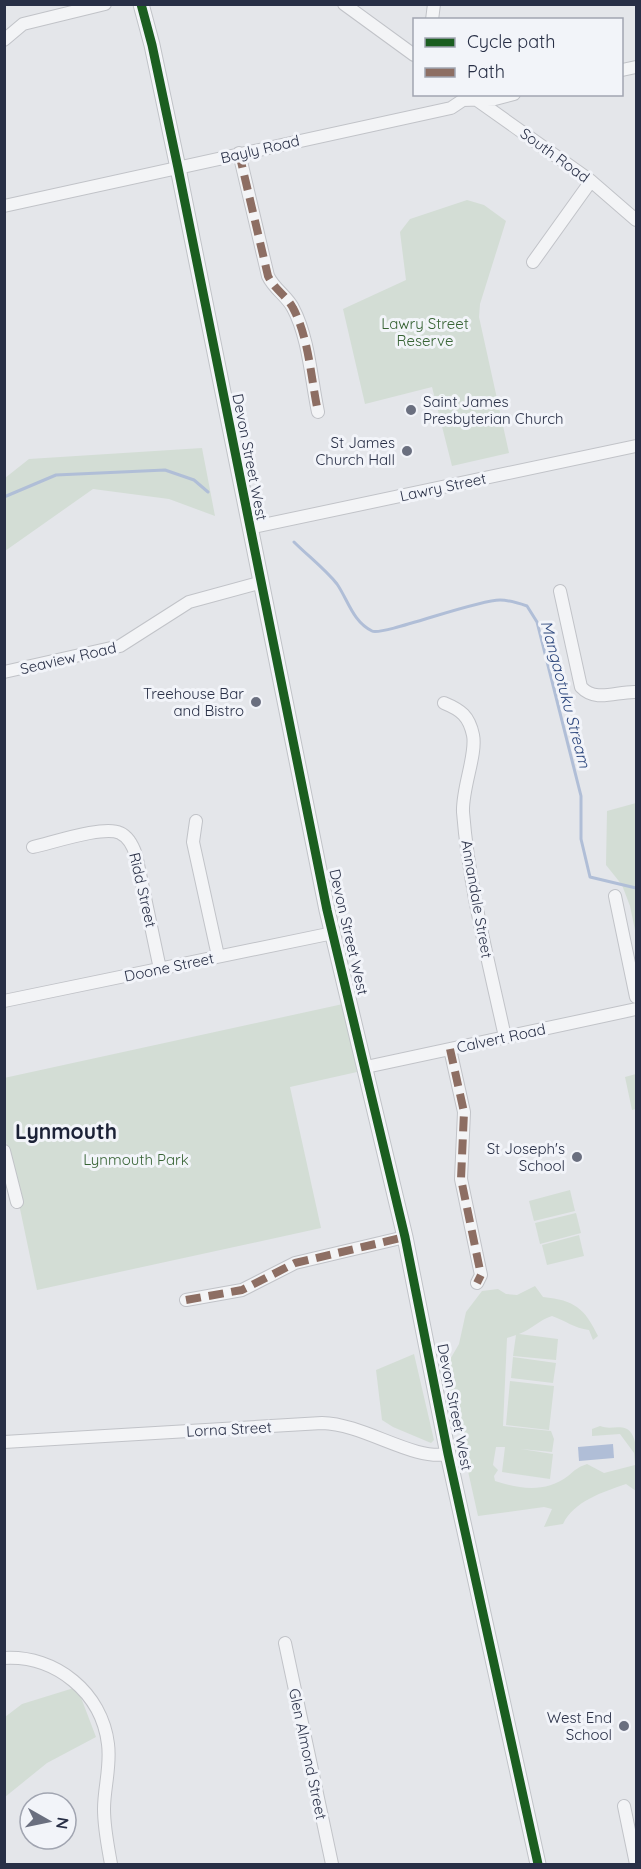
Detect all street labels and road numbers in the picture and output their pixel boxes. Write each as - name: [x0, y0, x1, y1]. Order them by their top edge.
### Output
- street label: South Road: [517, 124, 593, 186]
- street label: Bayly Road: [219, 131, 301, 167]
- street label: Devon Street West: [228, 392, 272, 522]
- street label: Lawry Street: [398, 469, 488, 505]
- street label: Seaview Road: [18, 638, 118, 678]
- street label: Annandale Street: [457, 838, 497, 960]
- street label: Ridd Street: [125, 851, 161, 929]
- street label: Devon Street West: [325, 867, 373, 997]
- street label: Doone Street: [122, 948, 216, 986]
- street label: Calvert Road: [455, 1019, 547, 1057]
- street label: Devon Street West: [433, 1342, 477, 1472]
- street label: Lorna Street: [186, 1417, 272, 1441]
- street label: Glen Almond Street: [285, 1687, 331, 1821]

